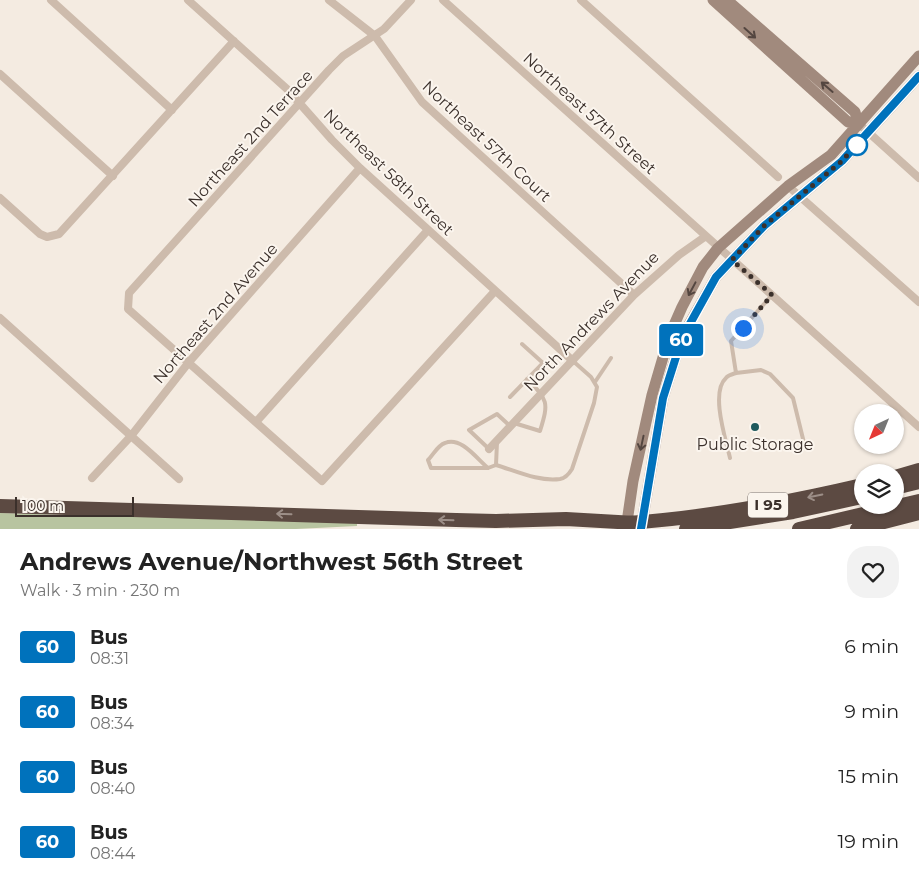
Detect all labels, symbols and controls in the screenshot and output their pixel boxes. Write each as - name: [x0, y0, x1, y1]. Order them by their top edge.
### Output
- one-way arrow: [743, 27, 756, 39]
- street label: Northeast 57th Street: [519, 49, 660, 178]
- street label: Northeast 2nd Terrace: [184, 66, 317, 211]
- street label: Northeast 57th Court: [418, 77, 555, 206]
- one-way arrow: [821, 82, 834, 93]
- street label: Northeast 58th Street: [320, 105, 458, 240]
- unlabelled marker: [846, 134, 868, 156]
- street label: Northeast 2nd Avenue: [149, 239, 281, 387]
- street label: North Andrews Avenue: [520, 248, 663, 395]
- one-way arrow: [687, 281, 697, 296]
- your location: [731, 316, 756, 341]
- line badge: 60: [658, 324, 704, 356]
- text: 60: [669, 329, 693, 351]
- north arrow: [854, 404, 904, 454]
- map controls: [854, 404, 904, 514]
- marker: Public Storage: [749, 421, 761, 433]
- one-way arrow: [636, 434, 646, 450]
- place label: Public Storage: [697, 435, 813, 454]
- button: layers: [854, 464, 904, 514]
- one-way arrow: [807, 491, 823, 501]
- road number: I 95: [748, 492, 788, 518]
- scale bar: [15, 494, 134, 517]
- text: 100 m: [22, 497, 64, 515]
- one-way arrow: [276, 510, 292, 519]
- one-way arrow: [438, 515, 454, 525]
- button: heart: [847, 546, 899, 598]
- text: Andrews Avenue/Northwest 56th Street: [20, 547, 523, 576]
- text: Walk · 3 min · 230 m: [20, 581, 180, 600]
- text: Bus: [90, 626, 128, 649]
- text: 6 min: [844, 635, 899, 658]
- text: 60: [36, 636, 59, 658]
- text: 08:31: [90, 649, 129, 668]
- text: Bus: [90, 691, 128, 714]
- text: 9 min: [844, 700, 899, 723]
- text: 60: [36, 701, 59, 723]
- text: 08:34: [90, 714, 134, 733]
- text: Bus: [90, 756, 128, 779]
- text: 15 min: [838, 765, 899, 788]
- text: 60: [36, 766, 59, 788]
- text: 08:40: [90, 779, 135, 798]
- text: Bus: [90, 821, 128, 844]
- text: 19 min: [837, 830, 899, 853]
- text: 60: [36, 831, 59, 853]
- text: 08:44: [90, 844, 135, 863]

